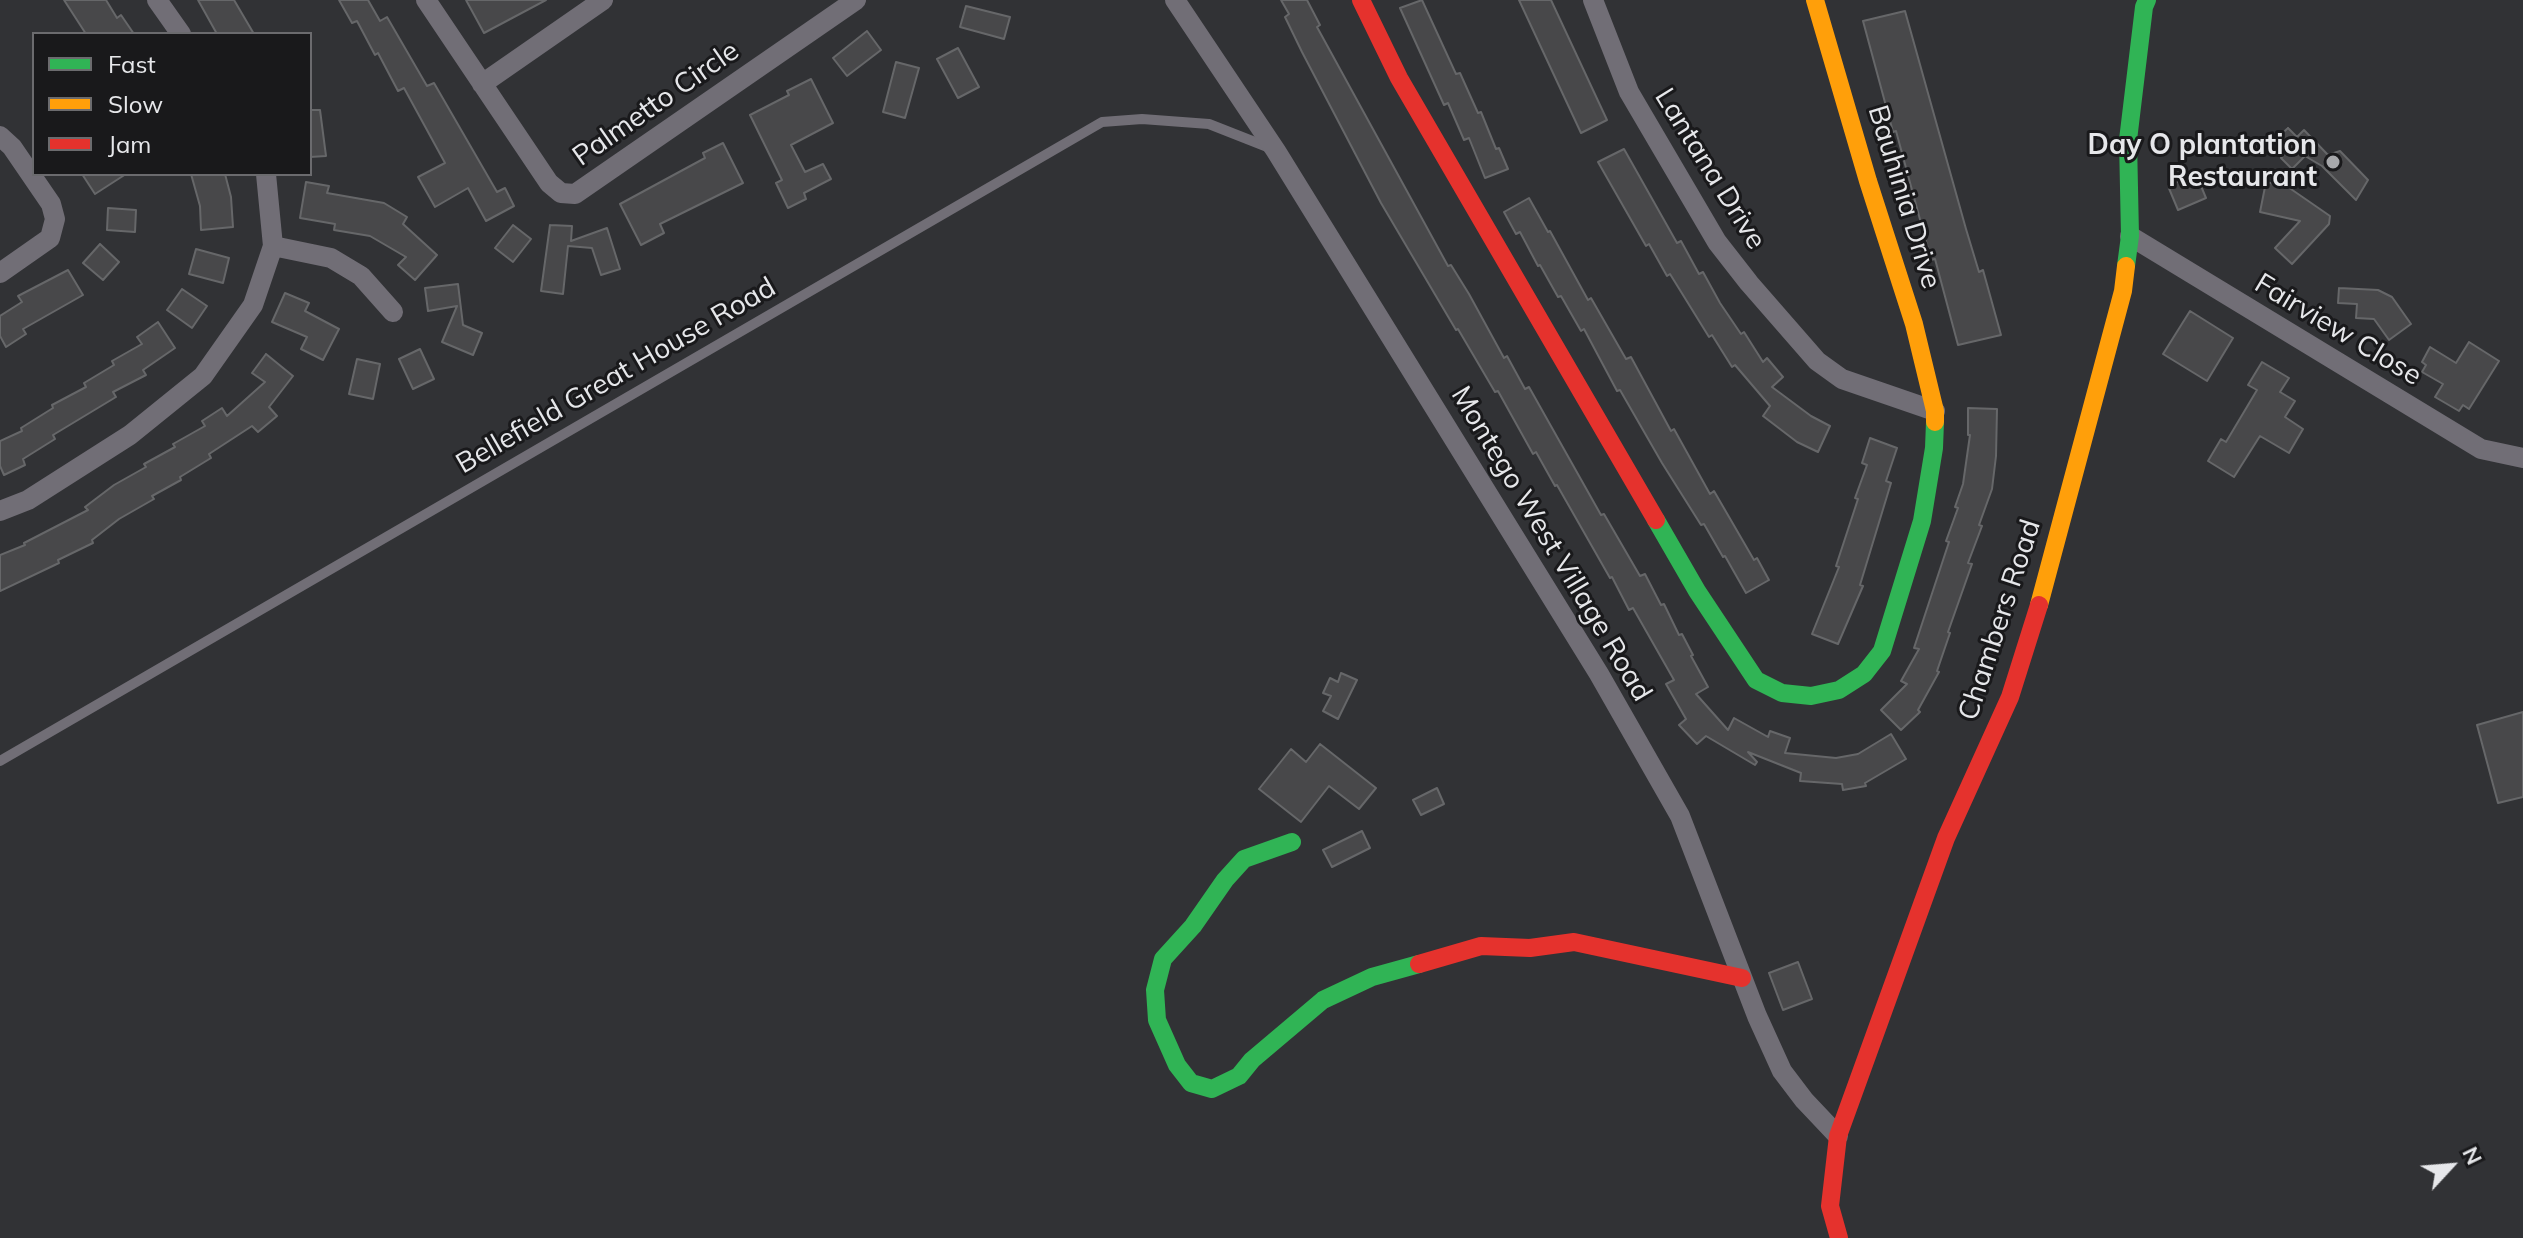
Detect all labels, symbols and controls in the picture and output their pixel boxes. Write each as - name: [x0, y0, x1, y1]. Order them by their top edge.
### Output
- legend: [32, 32, 312, 176]
- street label: Palmetto Circle: [567, 34, 745, 174]
- text: Fast: [108, 49, 156, 79]
- street label: Lantana Drive: [1647, 82, 1773, 256]
- text: Slow: [108, 89, 163, 119]
- street label: Bauhinia Drive: [1860, 101, 1948, 293]
- text: Jam: [108, 129, 151, 159]
- place label: Day O plantation Restaurant: [2088, 129, 2317, 195]
- marker: Day O plantation Restaurant: [2324, 153, 2342, 171]
- street label: Fairview Close: [2248, 267, 2428, 393]
- street label: Bellefield Great House Road: [450, 271, 782, 481]
- street label: Montego West Village Road: [1444, 380, 1658, 708]
- street label: Chambers Road: [1952, 515, 2048, 725]
- north arrow: [2411, 1126, 2491, 1206]
- text: N: [2456, 1142, 2489, 1169]

